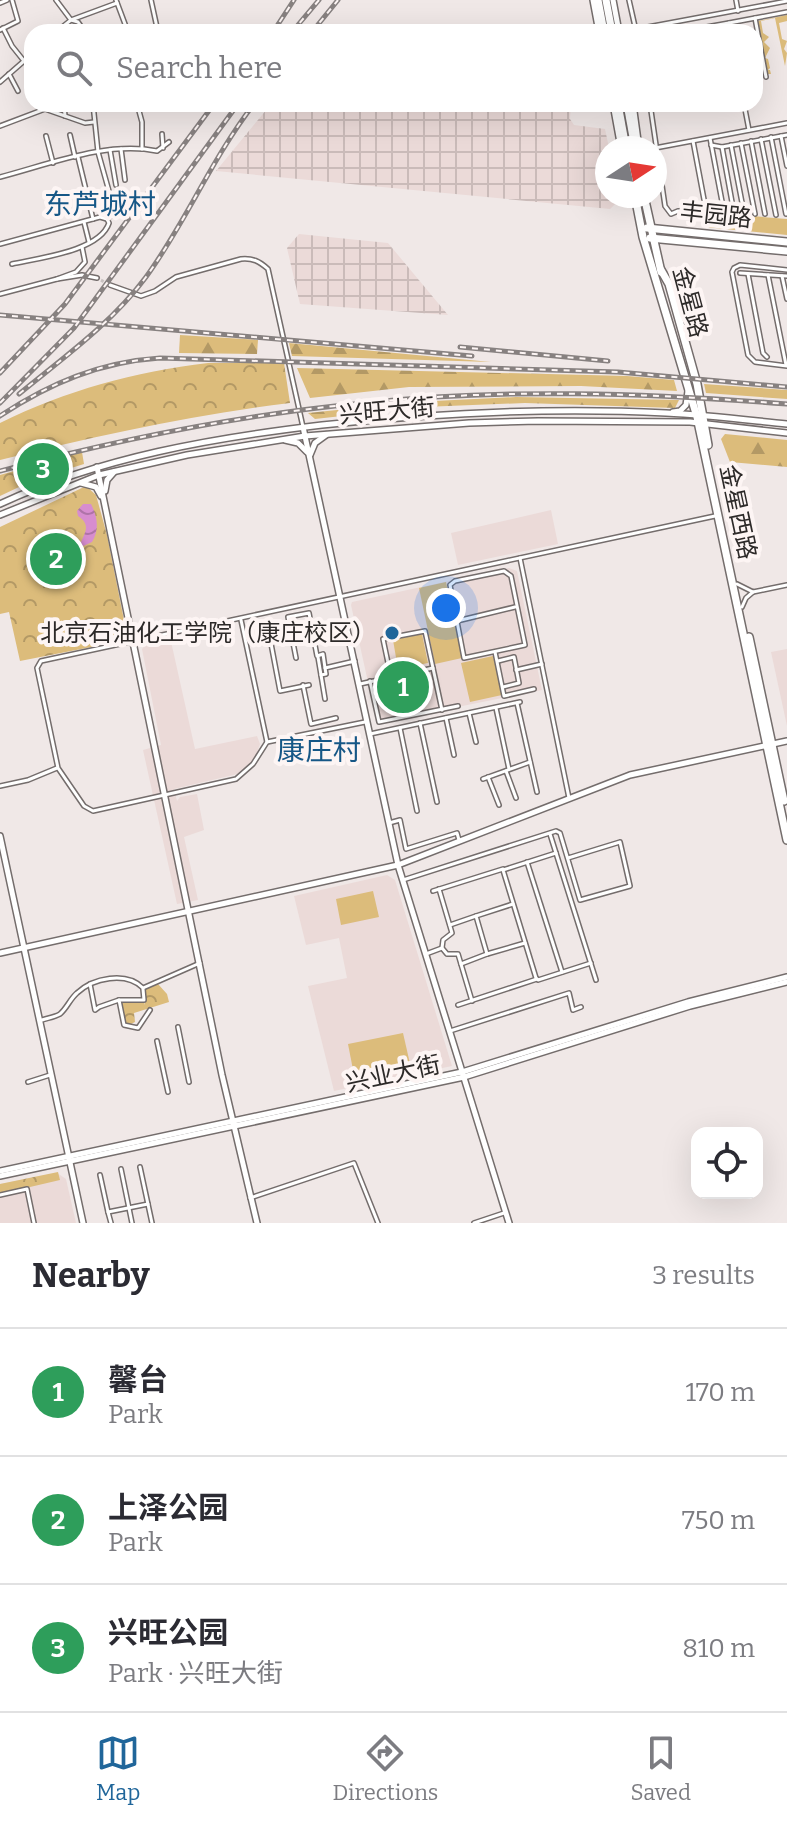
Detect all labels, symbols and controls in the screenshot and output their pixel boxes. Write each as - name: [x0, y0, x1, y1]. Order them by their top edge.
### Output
- search box: [24, 24, 763, 112]
- icon: search: [52, 46, 96, 90]
- text: Search here: [116, 50, 283, 86]
- north arrow: [595, 136, 667, 208]
- district label: 东芦城村: [44, 188, 156, 221]
- street label: 丰园路: [679, 197, 753, 233]
- street label: 金星路: [667, 264, 713, 340]
- street label: 兴旺大街: [338, 393, 436, 429]
- pin: 3: [17, 439, 69, 499]
- street label: 金星西路: [714, 462, 762, 562]
- pin: 2: [30, 529, 82, 589]
- your location: [426, 588, 466, 628]
- place label: 北京石油化工学院（康庄校区）: [40, 619, 376, 647]
- marker: 北京石油化工学院（康庄校区）: [383, 624, 401, 642]
- pin: 1: [377, 657, 429, 717]
- district label: 康庄村: [277, 734, 361, 767]
- street label: 兴业大街: [343, 1050, 443, 1098]
- map controls: [691, 1127, 763, 1199]
- button: locate: [691, 1127, 763, 1199]
- text: Nearby: [32, 1255, 150, 1296]
- text: 3 results: [652, 1260, 755, 1291]
- text: 馨台: [108, 1362, 168, 1398]
- text: 1: [52, 1377, 64, 1408]
- text: 170 m: [685, 1377, 755, 1408]
- text: Park: [108, 1399, 163, 1430]
- text: 上泽公园: [108, 1490, 228, 1526]
- text: 2: [51, 1505, 65, 1536]
- text: 750 m: [682, 1505, 755, 1536]
- text: Park: [108, 1527, 163, 1558]
- text: 兴旺公园: [108, 1615, 228, 1651]
- text: 3: [51, 1633, 65, 1664]
- text: 810 m: [682, 1633, 755, 1664]
- text: Park · 兴旺大街: [108, 1658, 283, 1689]
- tab: Map: [96, 1731, 140, 1806]
- tab: Directions: [333, 1731, 438, 1806]
- tab: Saved: [631, 1731, 691, 1806]

